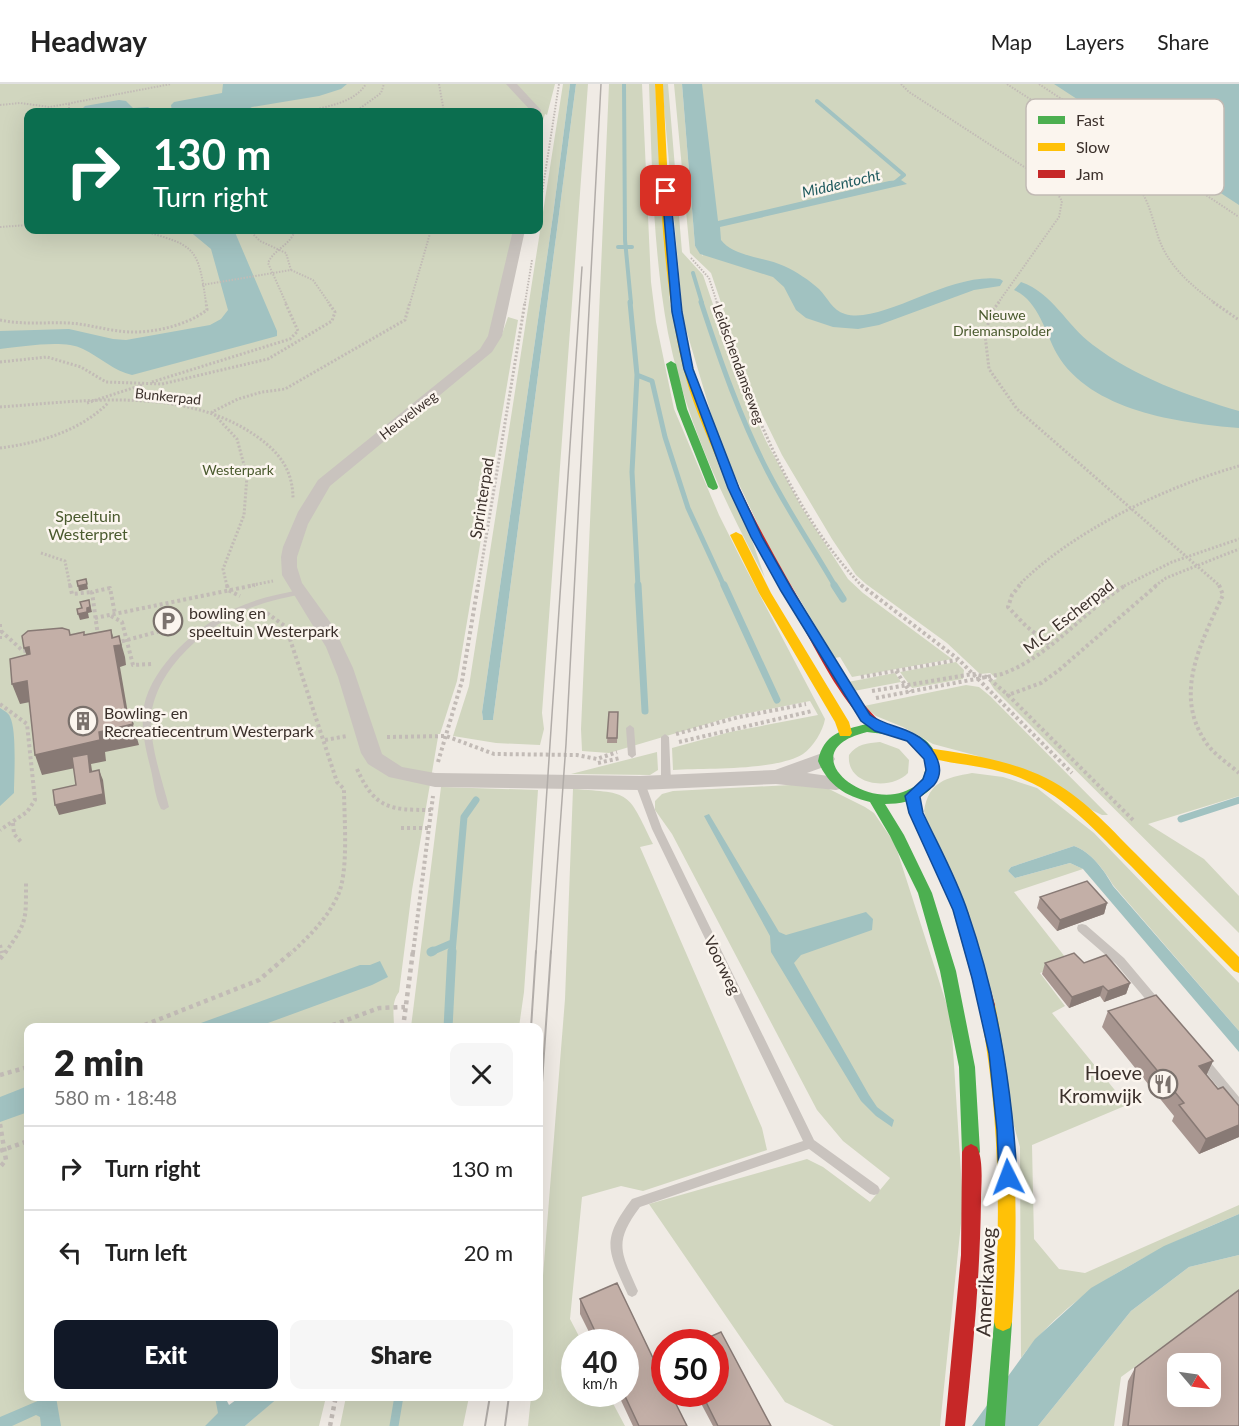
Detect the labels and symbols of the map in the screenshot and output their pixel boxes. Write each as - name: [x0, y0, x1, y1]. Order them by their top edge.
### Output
- legend: [1026, 99, 1224, 195]
- text: Fast: [1076, 110, 1105, 129]
- text: Slow: [1076, 137, 1110, 156]
- text: Jam: [1076, 164, 1104, 183]
- pin: [640, 165, 691, 216]
- water label: Middentocht: [800, 165, 883, 201]
- street label: Leidschendamseweg: [709, 302, 769, 426]
- park label: Nieuwe Driemanspolder: [953, 306, 1051, 339]
- street label: Bunkerpad: [134, 384, 202, 408]
- street label: Heuvelweg: [376, 387, 440, 443]
- street label: Sprinterpad: [465, 456, 497, 540]
- park label: Westerpark: [202, 461, 275, 478]
- park label: Speeltuin Westerpret: [48, 506, 128, 543]
- street label: M.C. Escherpad: [1019, 575, 1117, 657]
- place label: bowling en speeltuin Westerpark: [189, 603, 340, 640]
- parking icon: bowling en speeltuin Westerpark: [152, 605, 184, 637]
- place label: Bowling- en Recreatiecentrum Westerpark: [104, 703, 315, 740]
- building icon: Bowling- en Recreatiecentrum Westerpark: [67, 705, 99, 737]
- street label: Voorweg: [701, 933, 745, 997]
- place label: Hoeve Kromwijk: [1059, 1060, 1143, 1107]
- restaurant icon: Hoeve Kromwijk: [1147, 1068, 1179, 1100]
- position arrow: [976, 1145, 1040, 1209]
- street label: Amerikaweg: [970, 1227, 1000, 1337]
- speed limit sign: 50: [651, 1329, 729, 1407]
- north arrow: [1167, 1353, 1221, 1407]

